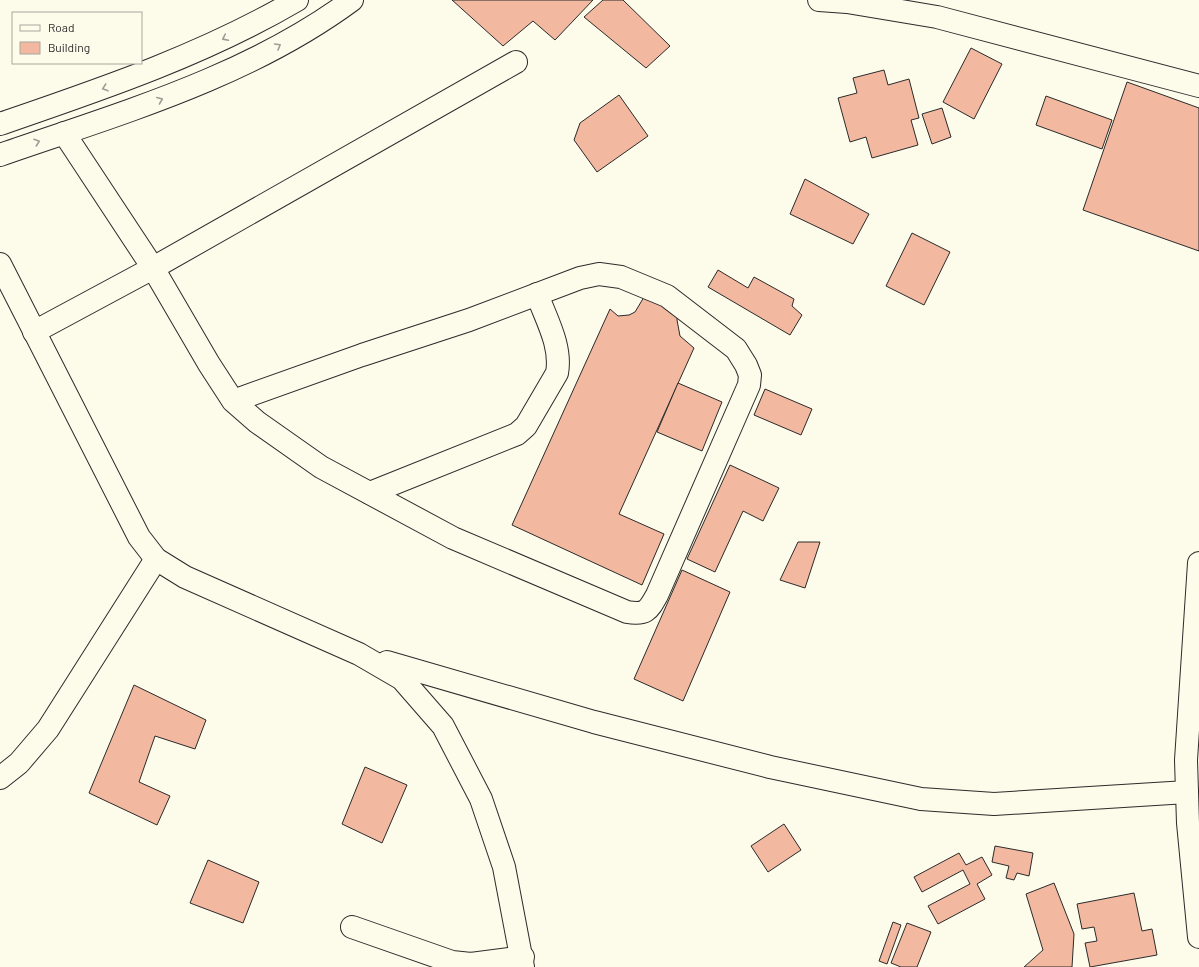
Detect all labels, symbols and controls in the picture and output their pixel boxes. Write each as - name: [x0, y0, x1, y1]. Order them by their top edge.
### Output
- legend: [12, 12, 142, 64]
- text: Road: [48, 20, 75, 34]
- one-way arrow: [222, 33, 229, 40]
- text: Building: [48, 40, 90, 54]
- one-way arrow: [274, 43, 281, 51]
- one-way arrow: [102, 83, 109, 91]
- one-way arrow: [156, 96, 163, 104]
- one-way arrow: [33, 138, 40, 147]

